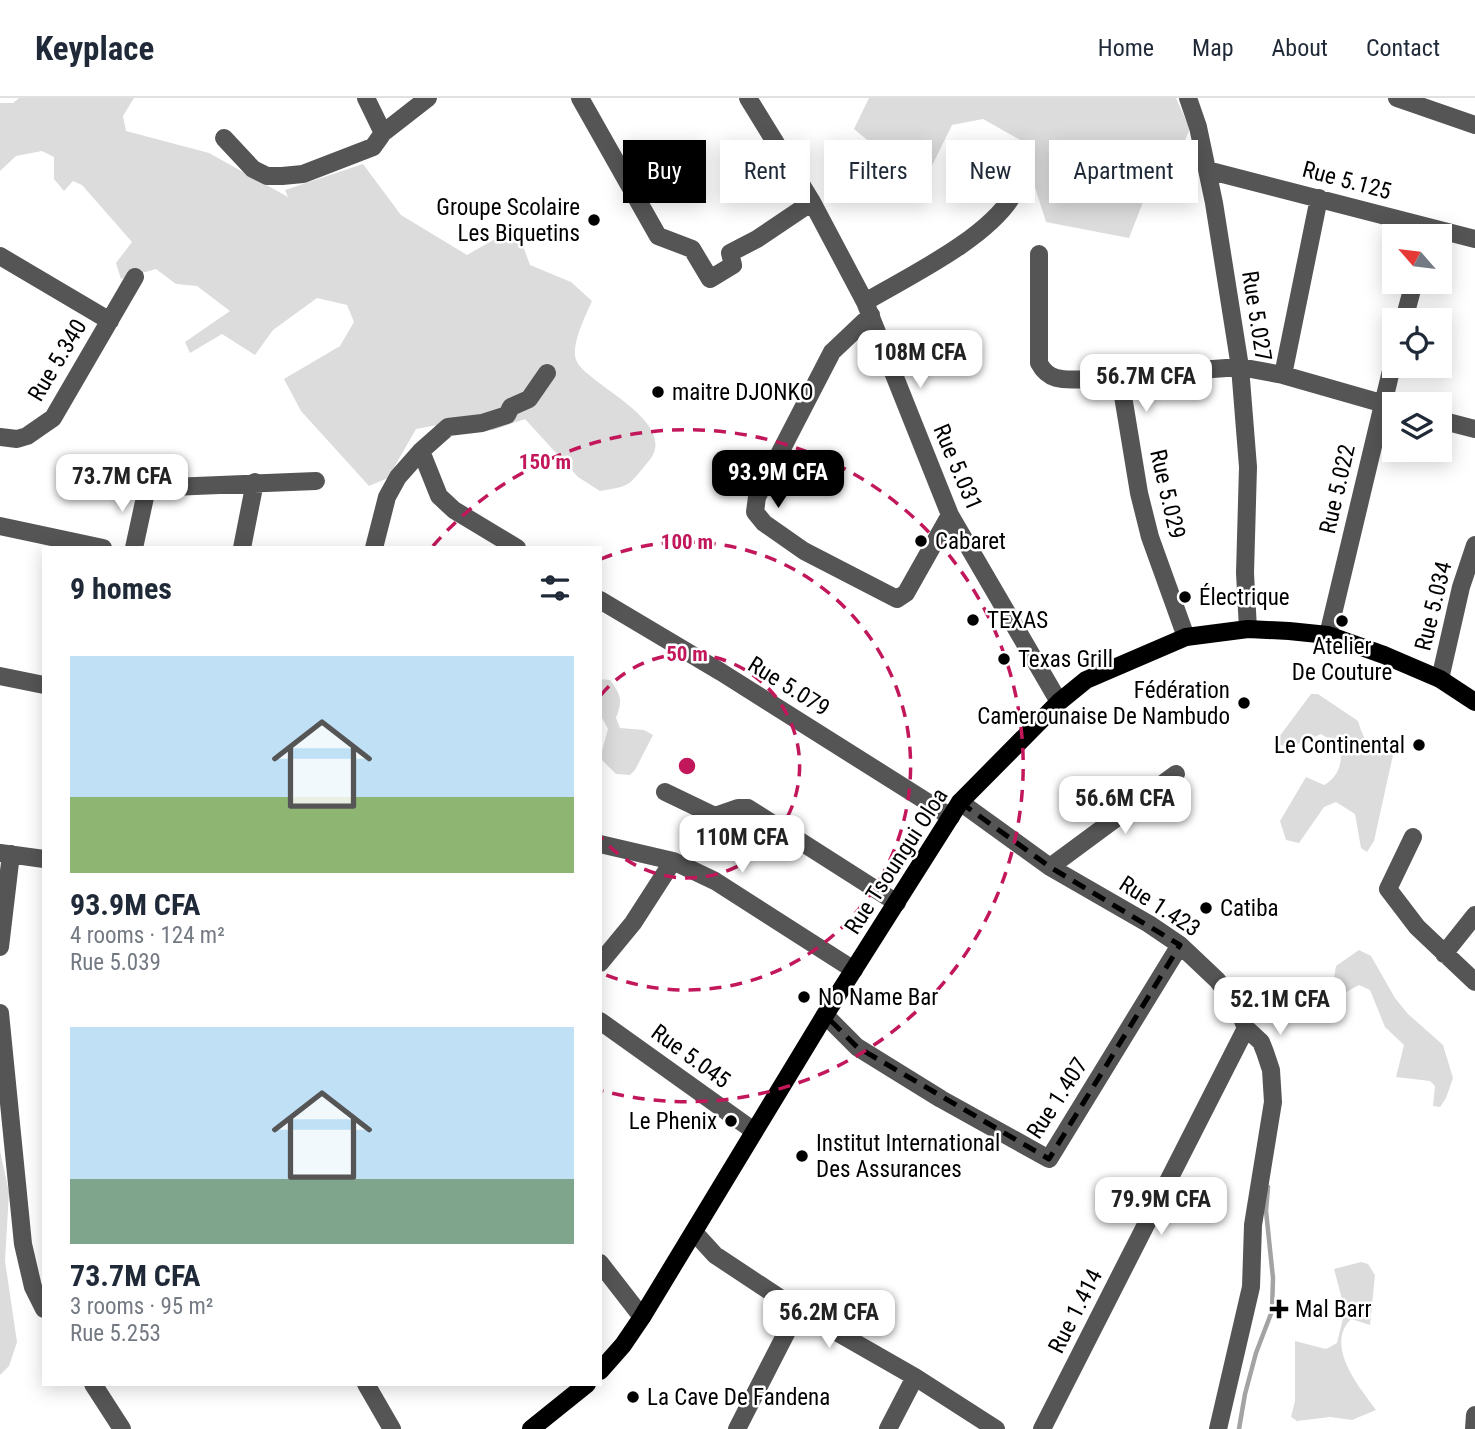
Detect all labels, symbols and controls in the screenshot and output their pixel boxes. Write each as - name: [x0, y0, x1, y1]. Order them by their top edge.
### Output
- text: Keyplace: [35, 29, 154, 68]
- text: Home: [1098, 34, 1154, 62]
- text: Map: [1192, 34, 1234, 62]
- text: About: [1272, 34, 1328, 62]
- text: Contact: [1366, 34, 1440, 62]
- chip: Buy: [623, 140, 706, 203]
- chip: Rent: [720, 140, 810, 203]
- chip: Filters: [824, 140, 932, 203]
- chip: New: [946, 140, 1035, 203]
- chip: Apartment: [1049, 140, 1198, 203]
- street label: Rue 5.125: [1299, 156, 1394, 205]
- place label: Groupe Scolaire Les Biquetins: [436, 194, 580, 247]
- marker: Groupe Scolaire Les Biquetins: [586, 212, 602, 228]
- north arrow: [1382, 224, 1452, 294]
- map controls: [1382, 224, 1452, 462]
- street label: Rue 5.027: [1236, 269, 1277, 363]
- button: locate: [1382, 308, 1452, 378]
- street label: Rue 5.340: [22, 314, 92, 406]
- pin: 108M CFA: [848, 330, 992, 390]
- text: 108M CFA: [873, 339, 967, 366]
- pin: 56.7M CFA: [1066, 354, 1226, 414]
- text: 56.7M CFA: [1096, 363, 1196, 390]
- place label: maitre DJONKO: [672, 379, 814, 406]
- marker: maitre DJONKO: [650, 384, 666, 400]
- button: layers: [1382, 392, 1452, 462]
- street label: Rue 5.031: [927, 420, 988, 514]
- street label: Rue 5.022: [1314, 442, 1361, 536]
- street label: Rue 5.029: [1144, 447, 1191, 541]
- text: 150 m: [519, 450, 571, 474]
- pin: 93.9M CFA: [698, 450, 858, 510]
- pin: 73.7M CFA: [42, 454, 202, 514]
- text: 93.9M CFA: [728, 459, 828, 486]
- text: 73.7M CFA: [72, 463, 172, 490]
- place label: Cabaret: [935, 528, 1006, 555]
- text: 100 m: [661, 530, 713, 554]
- marker: Cabaret: [913, 533, 929, 549]
- street label: Rue 5.034: [1409, 559, 1458, 653]
- icon: filters: [536, 569, 574, 607]
- text: 9 homes: [70, 571, 172, 606]
- place label: Électrique: [1199, 583, 1290, 611]
- marker: Électrique: [1177, 589, 1193, 605]
- place label: TEXAS: [987, 607, 1048, 634]
- marker: TEXAS: [965, 612, 981, 628]
- marker: Atelier De Couture: [1334, 613, 1350, 629]
- place label: Atelier De Couture: [1292, 633, 1392, 686]
- text: 50 m: [666, 642, 708, 666]
- place label: Texas Grill: [1018, 646, 1113, 673]
- street label: Rue 5.079: [743, 651, 834, 722]
- marker: Texas Grill: [996, 651, 1012, 667]
- place label: Fédération Camerounaise De Nambudo: [977, 677, 1230, 730]
- marker: Fédération Camerounaise De Nambudo: [1236, 695, 1252, 711]
- icon: home: [259, 701, 385, 827]
- place label: Le Continental: [1274, 732, 1405, 759]
- marker: Le Continental: [1411, 737, 1427, 753]
- centre of rings: [675, 754, 699, 778]
- pin: 56.6M CFA: [1045, 776, 1205, 836]
- street label: Rue Tsoungui Oloa: [839, 783, 954, 939]
- text: 56.6M CFA: [1075, 785, 1175, 812]
- pin: 110M CFA: [670, 816, 814, 875]
- text: 110M CFA: [695, 824, 789, 851]
- street label: Rue 1.423: [1114, 870, 1205, 942]
- text: 93.9M CFA: [70, 887, 200, 922]
- place label: Catiba: [1220, 895, 1279, 922]
- marker: Catiba: [1198, 900, 1214, 916]
- text: 4 rooms · 124 m²: [70, 922, 225, 949]
- text: Rue 5.039: [70, 949, 161, 976]
- pin: 52.1M CFA: [1200, 978, 1360, 1037]
- place label: No Name Bar: [818, 984, 938, 1011]
- text: 52.1M CFA: [1230, 986, 1330, 1013]
- marker: No Name Bar: [796, 989, 812, 1005]
- street label: Rue 5.045: [646, 1019, 735, 1094]
- street label: Rue 1.407: [1021, 1053, 1093, 1144]
- icon: home: [259, 1072, 385, 1198]
- place label: Le Phenix: [629, 1108, 717, 1135]
- marker: Le Phenix: [723, 1113, 739, 1129]
- place label: Institut International Des Assurances: [816, 1130, 1000, 1183]
- marker: Institut International Des Assurances: [794, 1148, 810, 1164]
- pin: 79.9M CFA: [1081, 1178, 1241, 1237]
- text: 79.9M CFA: [1111, 1186, 1211, 1213]
- text: 73.7M CFA: [70, 1258, 200, 1293]
- street label: Rue 1.414: [1043, 1265, 1108, 1358]
- pin: 56.2M CFA: [749, 1290, 909, 1350]
- text: 3 rooms · 95 m²: [70, 1293, 213, 1320]
- place label: Mal Barr: [1295, 1296, 1372, 1323]
- text: 56.2M CFA: [779, 1299, 879, 1326]
- marker: Mal Barr: [1269, 1299, 1289, 1319]
- text: Rue 5.253: [70, 1320, 161, 1347]
- place label: La Cave De Fandena: [647, 1384, 830, 1411]
- marker: La Cave De Fandena: [625, 1389, 641, 1405]

